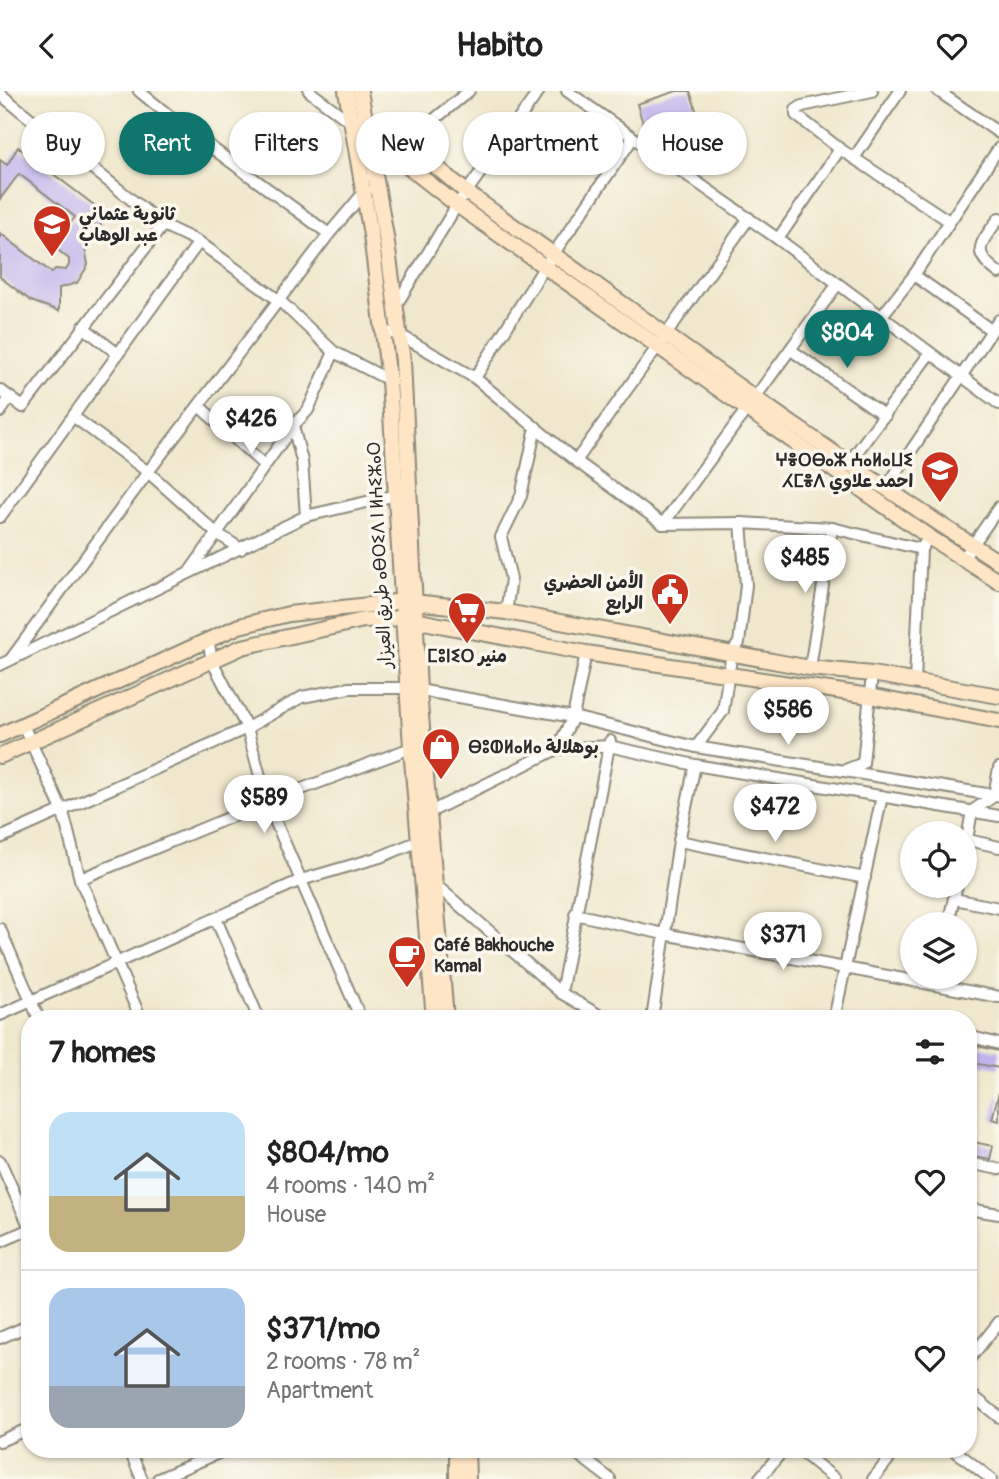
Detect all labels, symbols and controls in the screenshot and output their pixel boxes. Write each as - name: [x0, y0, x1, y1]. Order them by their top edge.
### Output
- text: Habito: [456, 26, 543, 66]
- icon: back: [28, 27, 66, 65]
- icon: heart: [933, 27, 971, 65]
- chip: Buy: [21, 112, 105, 175]
- chip: Rent: [119, 112, 215, 175]
- chip: Filters: [229, 112, 342, 175]
- chip: New: [356, 112, 449, 175]
- chip: Apartment: [463, 112, 623, 175]
- chip: House: [637, 112, 747, 175]
- school or university icon: ثانوية عثماني عبد الوهاب: [31, 203, 73, 258]
- place label: ثانوية عثماني عبد الوهاب: [79, 203, 177, 247]
- pin: $804: [806, 310, 888, 370]
- text: $804: [820, 318, 874, 347]
- pin: $426: [210, 397, 292, 456]
- text: $426: [225, 404, 277, 433]
- street label: طريق العيزار ⴰⴱⵔⵉⴷ ⵏ ⵍⵄⵉⵣⴰⵔ: [363, 441, 398, 671]
- place label: ⵖⴻⵔⴱⴰⵣ ⵄⴰⵍⴰⵡⵉ ⵃⵎⴻⴷ احمد علاوي: [775, 449, 913, 495]
- school or university icon: ⵖⴻⵔⴱⴰⵣ ⵄⴰⵍⴰⵡⵉ ⵃⵎⴻⴷ احمد علاوي: [919, 449, 961, 504]
- pin: $485: [764, 535, 846, 595]
- text: $485: [780, 543, 830, 572]
- place label: الأمن الحضري الرابع: [544, 570, 643, 616]
- public building icon: الأمن الحضري الرابع: [649, 571, 691, 626]
- supermarket icon: ⵎⵓⵏⵉⵔ منير: [446, 590, 488, 645]
- place label: ⵎⵓⵏⵉⵔ منير: [427, 645, 507, 668]
- pin: $586: [747, 687, 829, 747]
- text: $586: [763, 695, 813, 724]
- shop icon: ⴱⵓⵀⵍⴰⵍⴰ بوهلالة: [420, 726, 462, 781]
- place label: ⴱⵓⵀⵍⴰⵍⴰ بوهلالة: [468, 736, 599, 759]
- pin: $589: [223, 775, 305, 835]
- text: $589: [240, 783, 288, 812]
- pin: $472: [734, 785, 816, 844]
- text: $472: [750, 792, 800, 821]
- map controls: [900, 821, 977, 989]
- button: locate: [900, 821, 977, 898]
- button: layers: [900, 912, 977, 989]
- pin: $371: [742, 913, 824, 972]
- text: $371: [760, 920, 806, 949]
- cafe icon: Café Bakhouche Kamal: [386, 934, 428, 989]
- place label: Café Bakhouche Kamal: [434, 934, 555, 978]
- icon: filters: [911, 1033, 949, 1071]
- text: 7 homes: [49, 1034, 156, 1071]
- text: $804/mo: [266, 1134, 389, 1171]
- icon: home: [105, 1140, 189, 1224]
- icon: heart: [911, 1163, 949, 1201]
- text: 4 rooms · 140 m²: [266, 1171, 435, 1200]
- text: House: [266, 1200, 326, 1229]
- text: $371/mo: [266, 1310, 380, 1347]
- icon: home: [105, 1316, 189, 1400]
- icon: heart: [911, 1339, 949, 1377]
- text: 2 rooms · 78 m²: [266, 1347, 420, 1376]
- text: Apartment: [266, 1376, 373, 1405]

